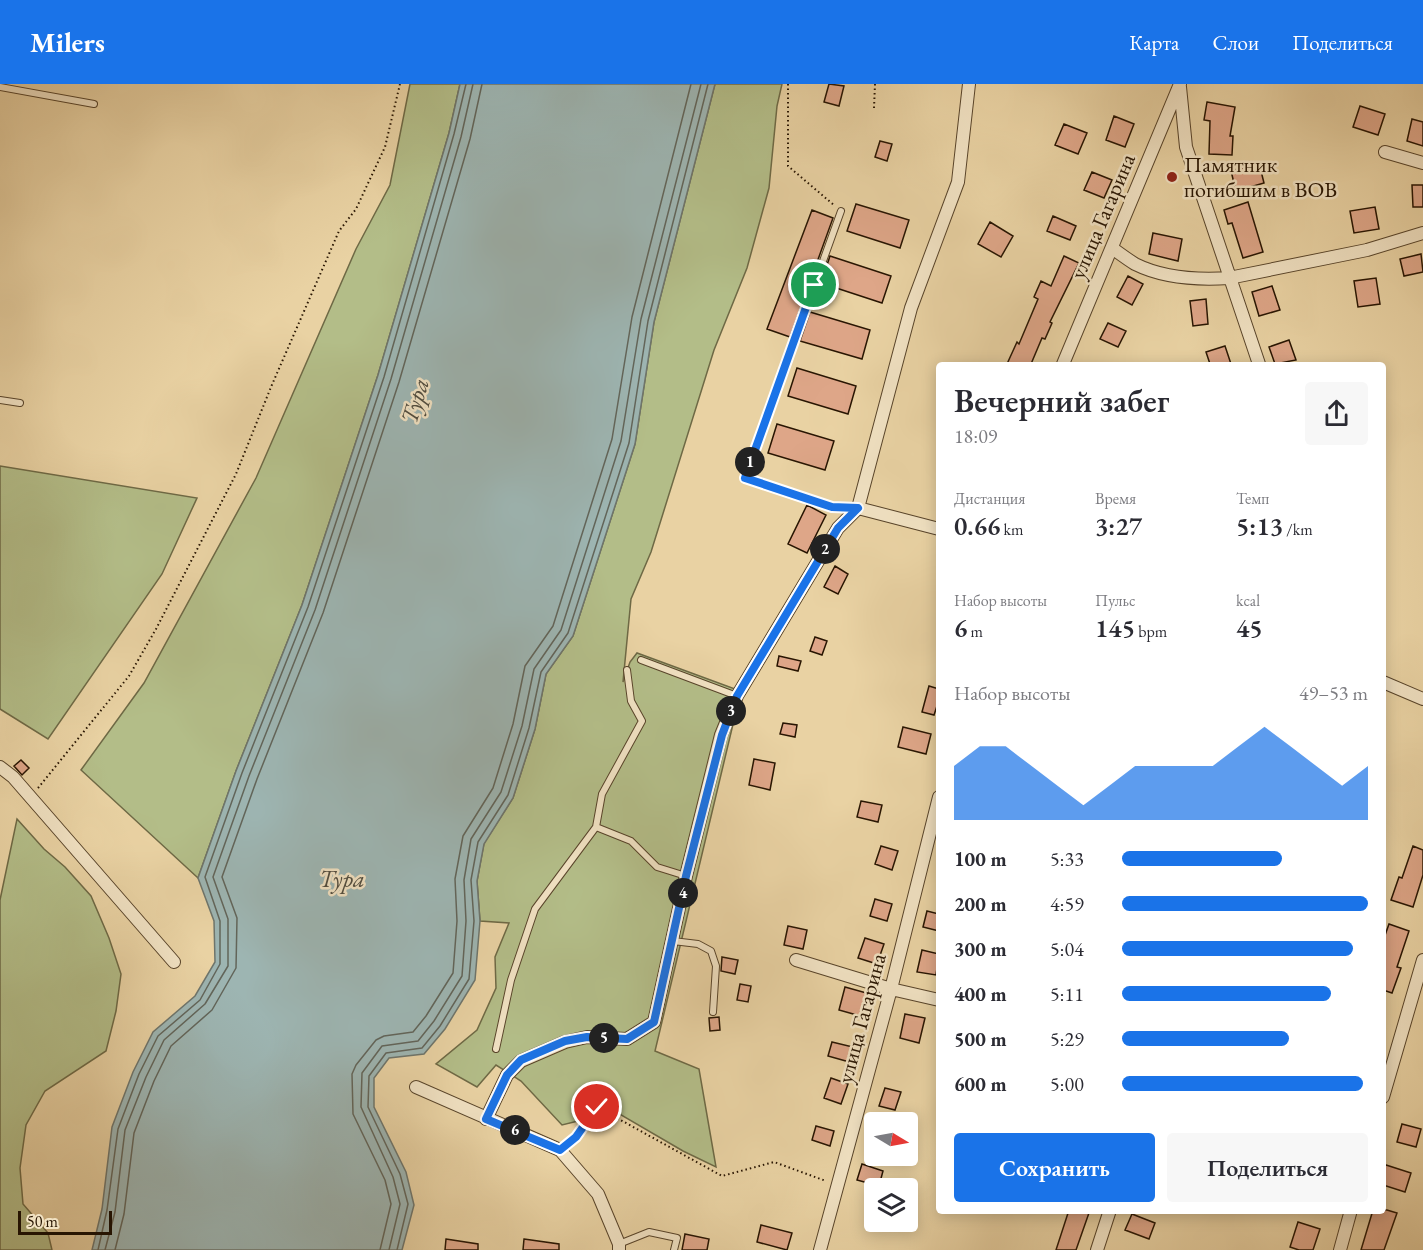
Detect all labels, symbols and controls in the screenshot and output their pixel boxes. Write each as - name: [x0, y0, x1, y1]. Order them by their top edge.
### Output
- text: Milers: [30, 24, 105, 60]
- text: Карта: [1129, 29, 1179, 56]
- text: Слои: [1212, 29, 1259, 56]
- text: Поделиться: [1292, 29, 1393, 56]
- street label: улица Гагарина: [1063, 149, 1142, 283]
- place label: Памятник погибшим в ВОВ: [1184, 150, 1337, 204]
- marker: Памятник погибшим в ВОВ: [1165, 170, 1179, 184]
- pin: [788, 259, 839, 310]
- icon: arrive: [797, 268, 830, 301]
- water label: Тура: [393, 375, 436, 427]
- text: Вечерний забег: [954, 379, 1169, 422]
- button: share: [1305, 382, 1368, 445]
- text: 18:09: [954, 423, 997, 449]
- pin: 1: [735, 447, 765, 477]
- text: 1: [746, 451, 754, 472]
- text: Дистанция: [954, 488, 1025, 509]
- text: Время: [1095, 488, 1136, 509]
- text: Темп: [1236, 488, 1269, 509]
- text: 0.66: [954, 509, 1000, 543]
- text: 3:27: [1095, 509, 1142, 543]
- text: 5:13: [1236, 509, 1283, 543]
- text: km: [1000, 519, 1023, 540]
- text: /km: [1283, 519, 1313, 540]
- pin: 2: [810, 534, 840, 564]
- text: 2: [821, 538, 829, 559]
- text: Набор высоты: [954, 590, 1047, 611]
- text: Пульс: [1095, 590, 1136, 611]
- text: kcal: [1236, 590, 1260, 611]
- text: 6: [954, 611, 967, 645]
- text: 145: [1095, 611, 1135, 645]
- text: 45: [1236, 611, 1263, 645]
- text: m: [967, 621, 983, 642]
- text: bpm: [1135, 621, 1167, 642]
- text: Набор высоты: [954, 680, 1070, 706]
- text: 49–53 m: [1299, 680, 1368, 706]
- pin: 3: [716, 696, 746, 726]
- text: 3: [727, 700, 735, 721]
- text: 100 m: [954, 846, 1007, 872]
- text: 5:33: [1050, 846, 1084, 872]
- water label: Тура: [319, 863, 365, 894]
- pin: 4: [668, 878, 698, 908]
- text: 4: [679, 882, 687, 903]
- text: 200 m: [954, 891, 1007, 917]
- text: 4:59: [1050, 891, 1084, 917]
- text: 300 m: [954, 936, 1007, 962]
- text: 5:04: [1050, 936, 1084, 962]
- street label: улица Гагарина: [830, 950, 893, 1086]
- text: 400 m: [954, 981, 1007, 1007]
- text: 5:11: [1050, 981, 1084, 1007]
- pin: 5: [589, 1023, 619, 1053]
- text: 500 m: [954, 1026, 1007, 1052]
- text: 5:29: [1050, 1026, 1084, 1052]
- text: 5: [600, 1027, 608, 1048]
- text: 600 m: [954, 1071, 1007, 1097]
- text: 5:00: [1050, 1071, 1084, 1097]
- pin: [571, 1081, 622, 1132]
- icon: check: [580, 1090, 613, 1123]
- north arrow: [864, 1112, 918, 1166]
- map controls: [864, 1112, 918, 1232]
- pin: 6: [500, 1115, 530, 1145]
- text: 6: [511, 1119, 519, 1140]
- button: Сохранить: [954, 1133, 1155, 1202]
- button: Поделиться: [1167, 1133, 1368, 1202]
- button: layers: [864, 1178, 918, 1232]
- scale bar: [18, 1208, 112, 1236]
- text: 50 m: [27, 1211, 58, 1232]

